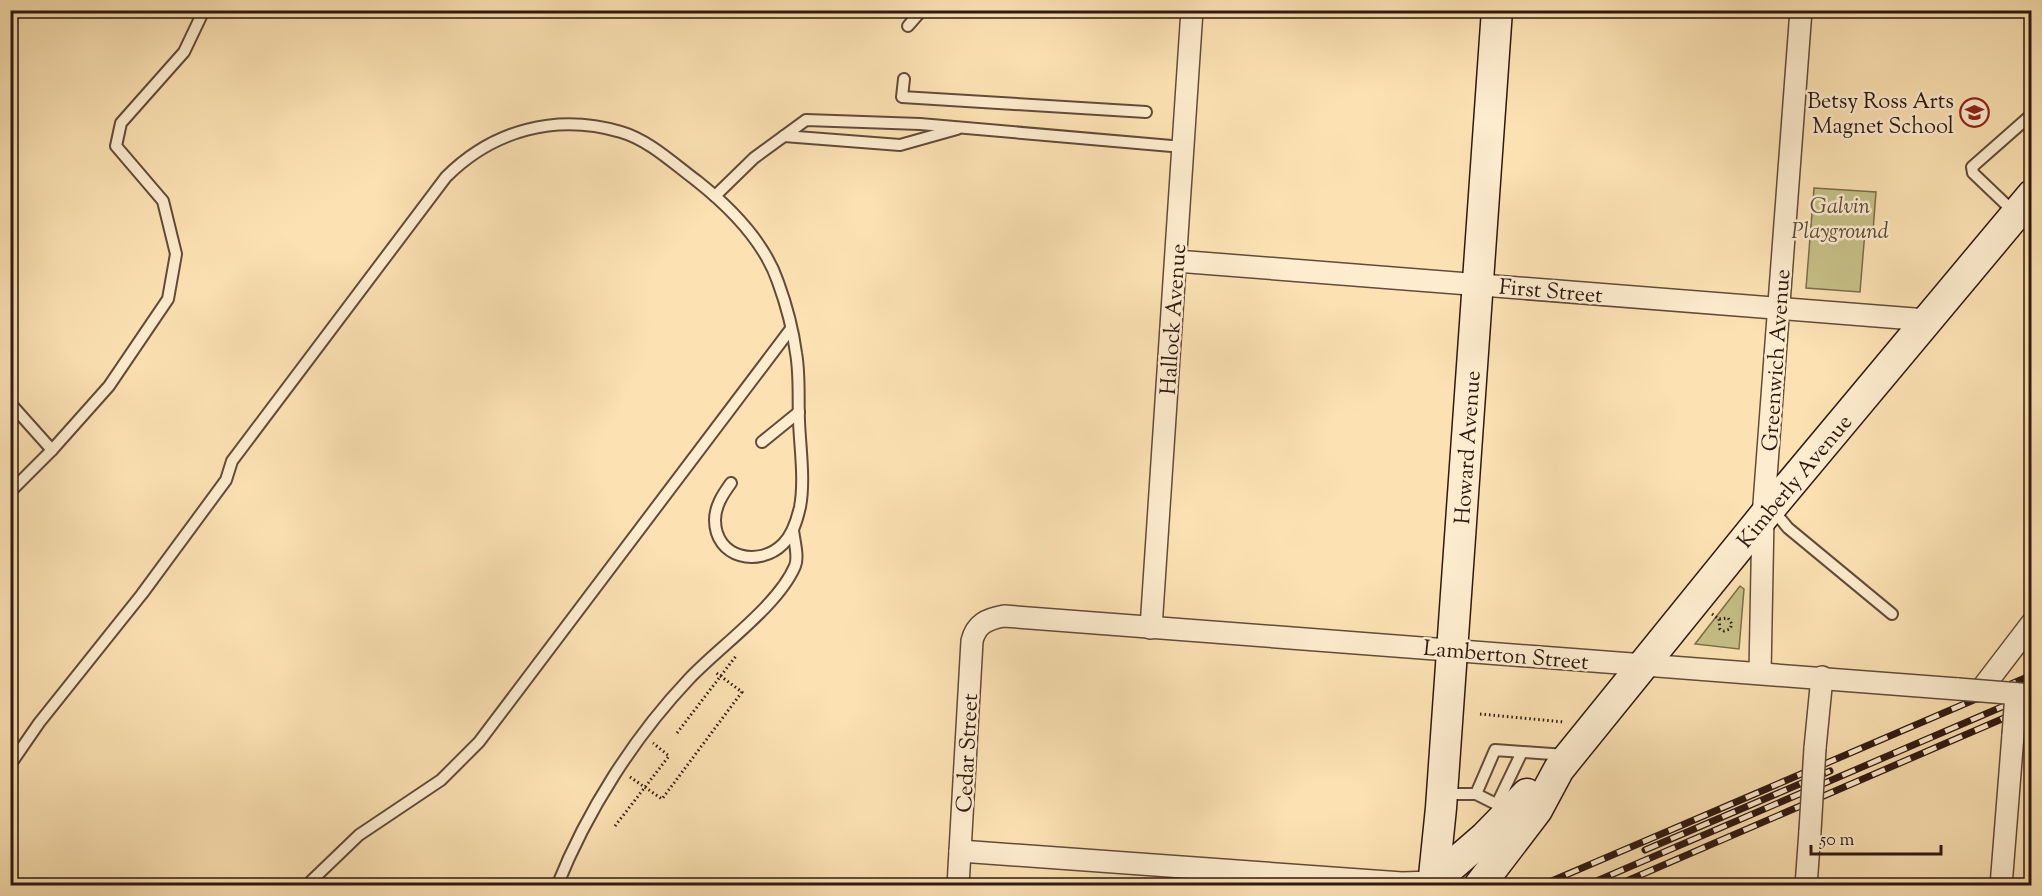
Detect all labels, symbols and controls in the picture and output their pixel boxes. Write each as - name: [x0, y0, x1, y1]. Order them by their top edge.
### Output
- place label: Betsy Ross Arts Magnet School: [1807, 87, 1954, 144]
- school or university icon: Betsy Ross Arts Magnet School: [1959, 97, 1991, 129]
- park label: Galvin Playground: [1791, 192, 1889, 249]
- street label: Hallock Avenue: [1154, 242, 1196, 396]
- street label: Greenwich Avenue: [1756, 268, 1800, 452]
- street label: First Street: [1498, 273, 1604, 313]
- street label: Howard Avenue: [1448, 370, 1491, 525]
- street label: Kimberly Avenue: [1731, 408, 1861, 556]
- street label: Lamberton Street: [1422, 634, 1590, 680]
- street label: Cedar Street: [950, 692, 988, 814]
- scale bar: [1811, 818, 1942, 856]
- text: 50 m: [1819, 828, 1855, 854]

